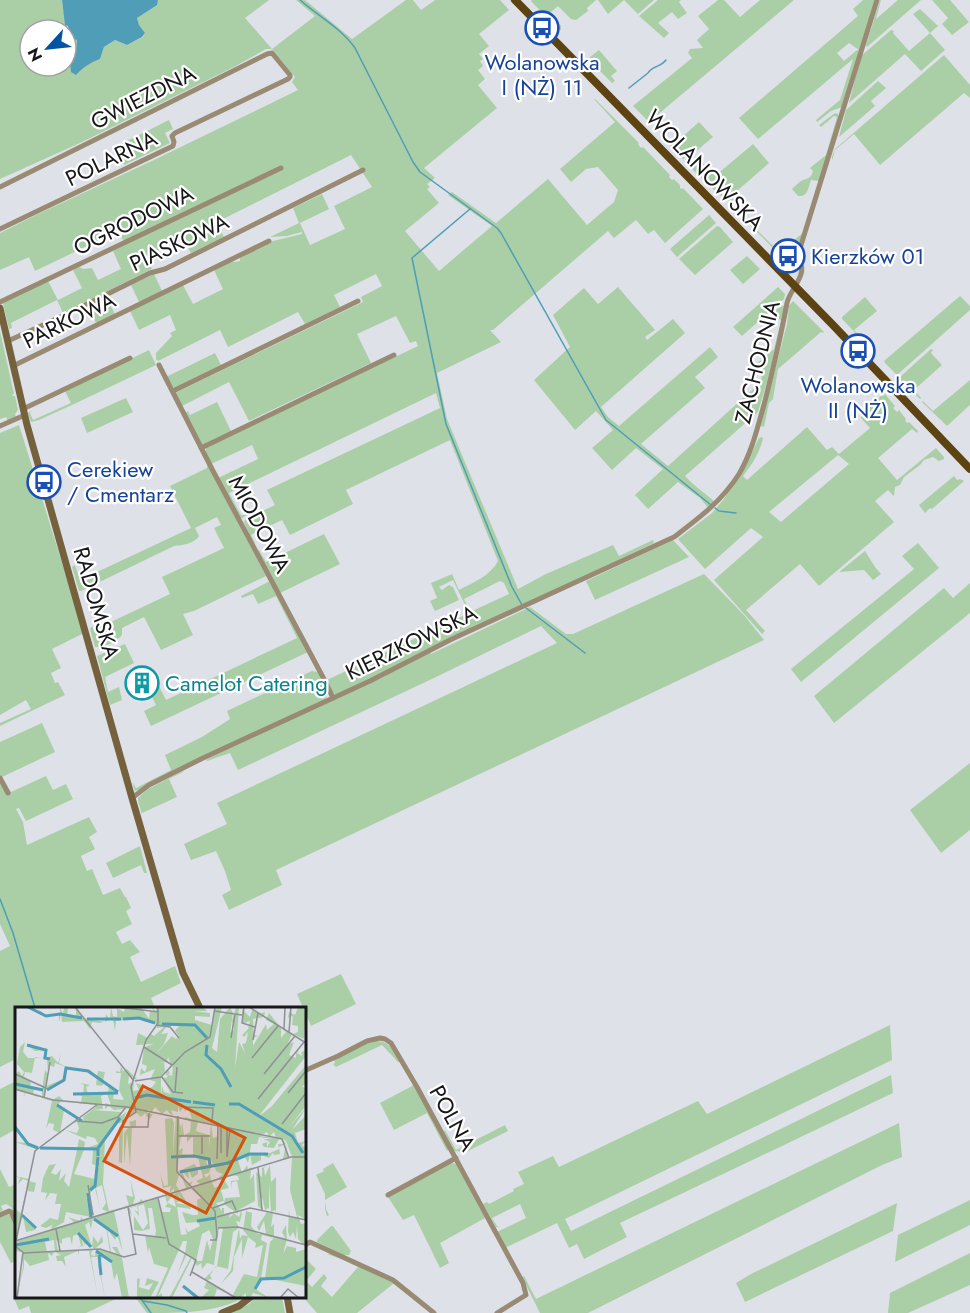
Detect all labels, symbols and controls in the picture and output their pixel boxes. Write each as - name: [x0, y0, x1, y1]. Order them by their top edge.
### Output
- bus stop icon: Wolanowska I (NŻ) 11: [524, 10, 560, 46]
- north arrow: [18, 18, 78, 78]
- text: N: [22, 44, 48, 65]
- place label: Wolanowska I (NŻ) 11: [485, 46, 600, 103]
- street label: GWIEZDNA: [85, 57, 202, 137]
- street label: WOLANOWSKA: [638, 102, 772, 238]
- street label: POLARNA: [60, 122, 163, 194]
- street label: OGRODOWA: [68, 177, 199, 263]
- street label: PIASKOWA: [124, 205, 234, 279]
- bus stop icon: Kierzków 01: [770, 238, 806, 274]
- place label: Kierzków 01: [811, 240, 925, 272]
- street label: PARKOWA: [17, 284, 121, 356]
- street label: ZACHODNIA: [726, 297, 788, 427]
- bus stop icon: Wolanowska II (NŻ): [840, 333, 876, 369]
- place label: Wolanowska II (NŻ): [801, 369, 916, 426]
- place label: Cerekiew / Cmentarz: [67, 453, 174, 510]
- bus stop icon: Cerekiew / Cmentarz: [26, 464, 62, 500]
- street label: MIODOWA: [221, 470, 299, 579]
- street label: RADOMSKA: [66, 543, 128, 664]
- street label: KIERZKOWSKA: [340, 596, 483, 688]
- building icon: Camelot Catering: [124, 665, 160, 701]
- place label: Camelot Catering: [165, 667, 328, 699]
- inset map: [15, 1007, 306, 1298]
- street label: POLNA: [422, 1079, 484, 1157]

